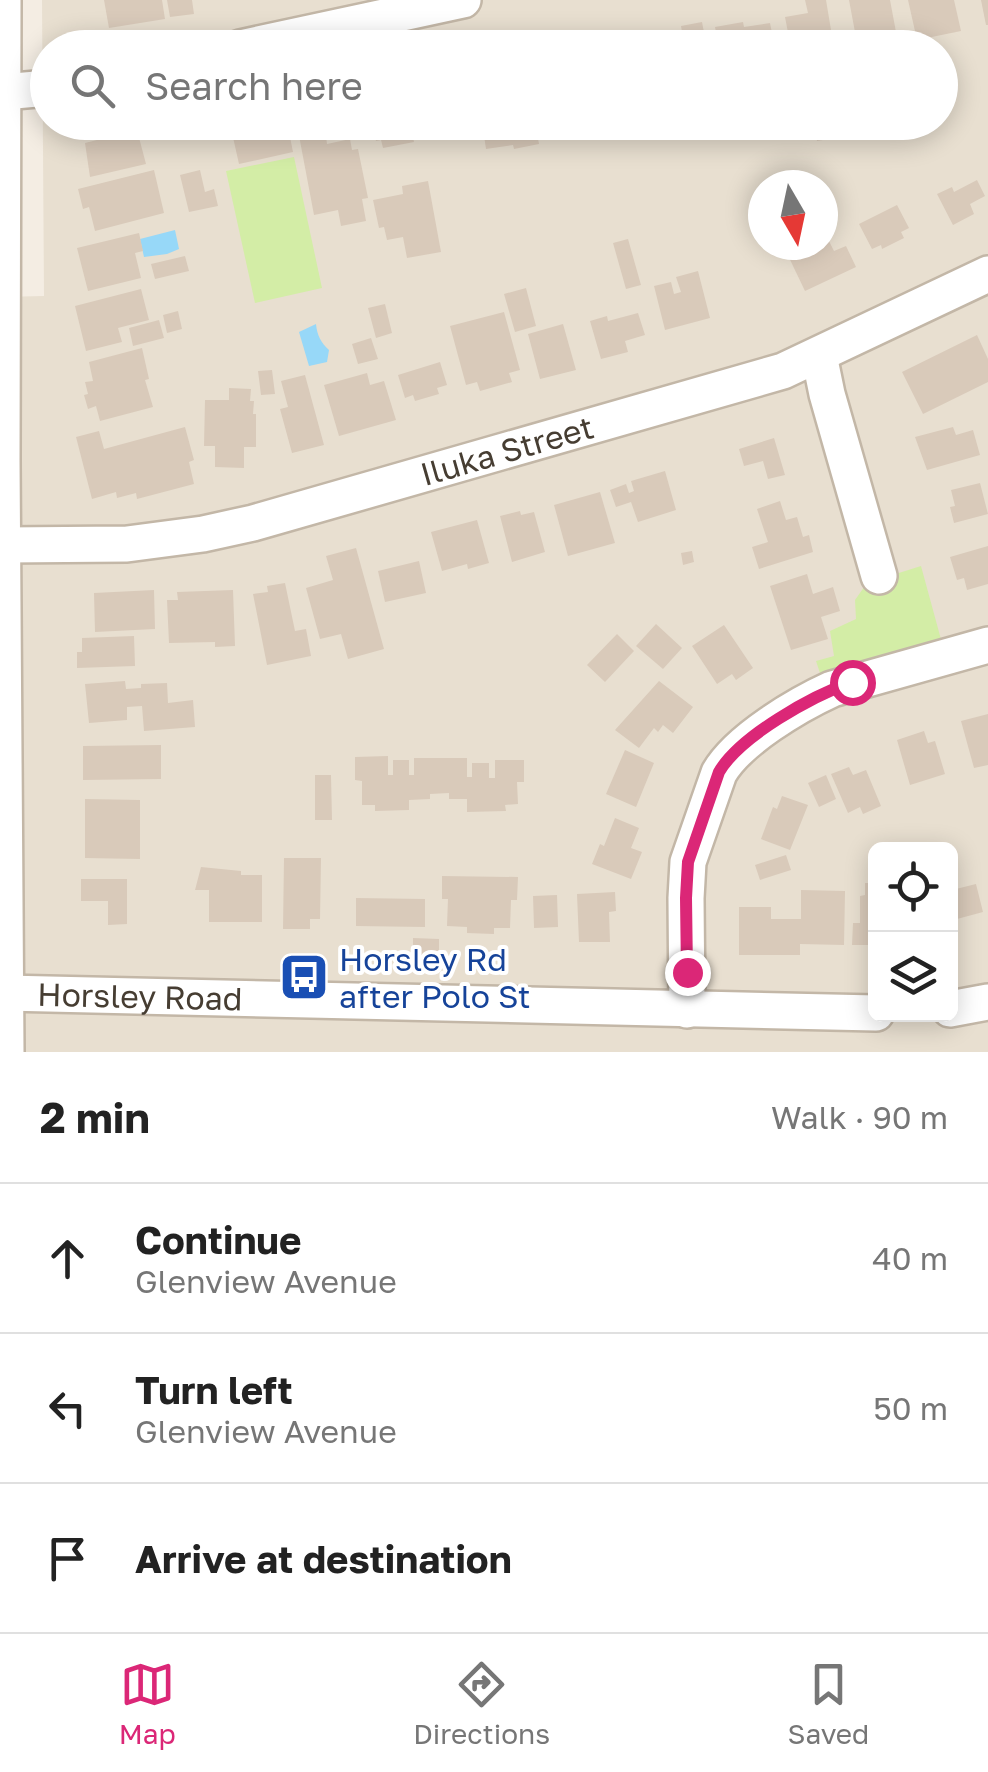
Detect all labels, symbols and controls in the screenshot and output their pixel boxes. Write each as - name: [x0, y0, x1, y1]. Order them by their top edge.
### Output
- search box: [30, 30, 958, 140]
- icon: search: [65, 58, 120, 113]
- text: Search here: [145, 63, 363, 108]
- north arrow: [748, 170, 838, 260]
- street label: Iluka Street: [416, 407, 598, 493]
- route start: [830, 660, 876, 706]
- map controls: [868, 842, 958, 1022]
- button: locate: [868, 842, 958, 932]
- button: layers: [868, 932, 958, 1022]
- place label: Horsley Rd after Polo St: [339, 940, 531, 1015]
- route end: [665, 950, 711, 996]
- bus stop icon: Horsley Rd after Polo St: [278, 951, 330, 1003]
- street label: Horsley Road: [37, 975, 243, 1017]
- text: 2 min: [40, 1092, 150, 1142]
- text: Walk · 90 m: [771, 1098, 948, 1136]
- text: Continue: [135, 1217, 301, 1262]
- icon: ahead: [40, 1231, 95, 1286]
- text: 40 m: [872, 1239, 948, 1277]
- text: Glenview Avenue: [135, 1262, 397, 1300]
- text: Turn left: [135, 1367, 293, 1412]
- icon: left: [40, 1381, 95, 1436]
- text: 50 m: [873, 1389, 948, 1427]
- text: Glenview Avenue: [135, 1412, 397, 1450]
- icon: arrive: [40, 1531, 95, 1586]
- text: Arrive at destination: [135, 1536, 512, 1581]
- tab: Map: [119, 1657, 176, 1750]
- tab: Directions: [413, 1657, 550, 1750]
- tab: Saved: [787, 1657, 869, 1750]

